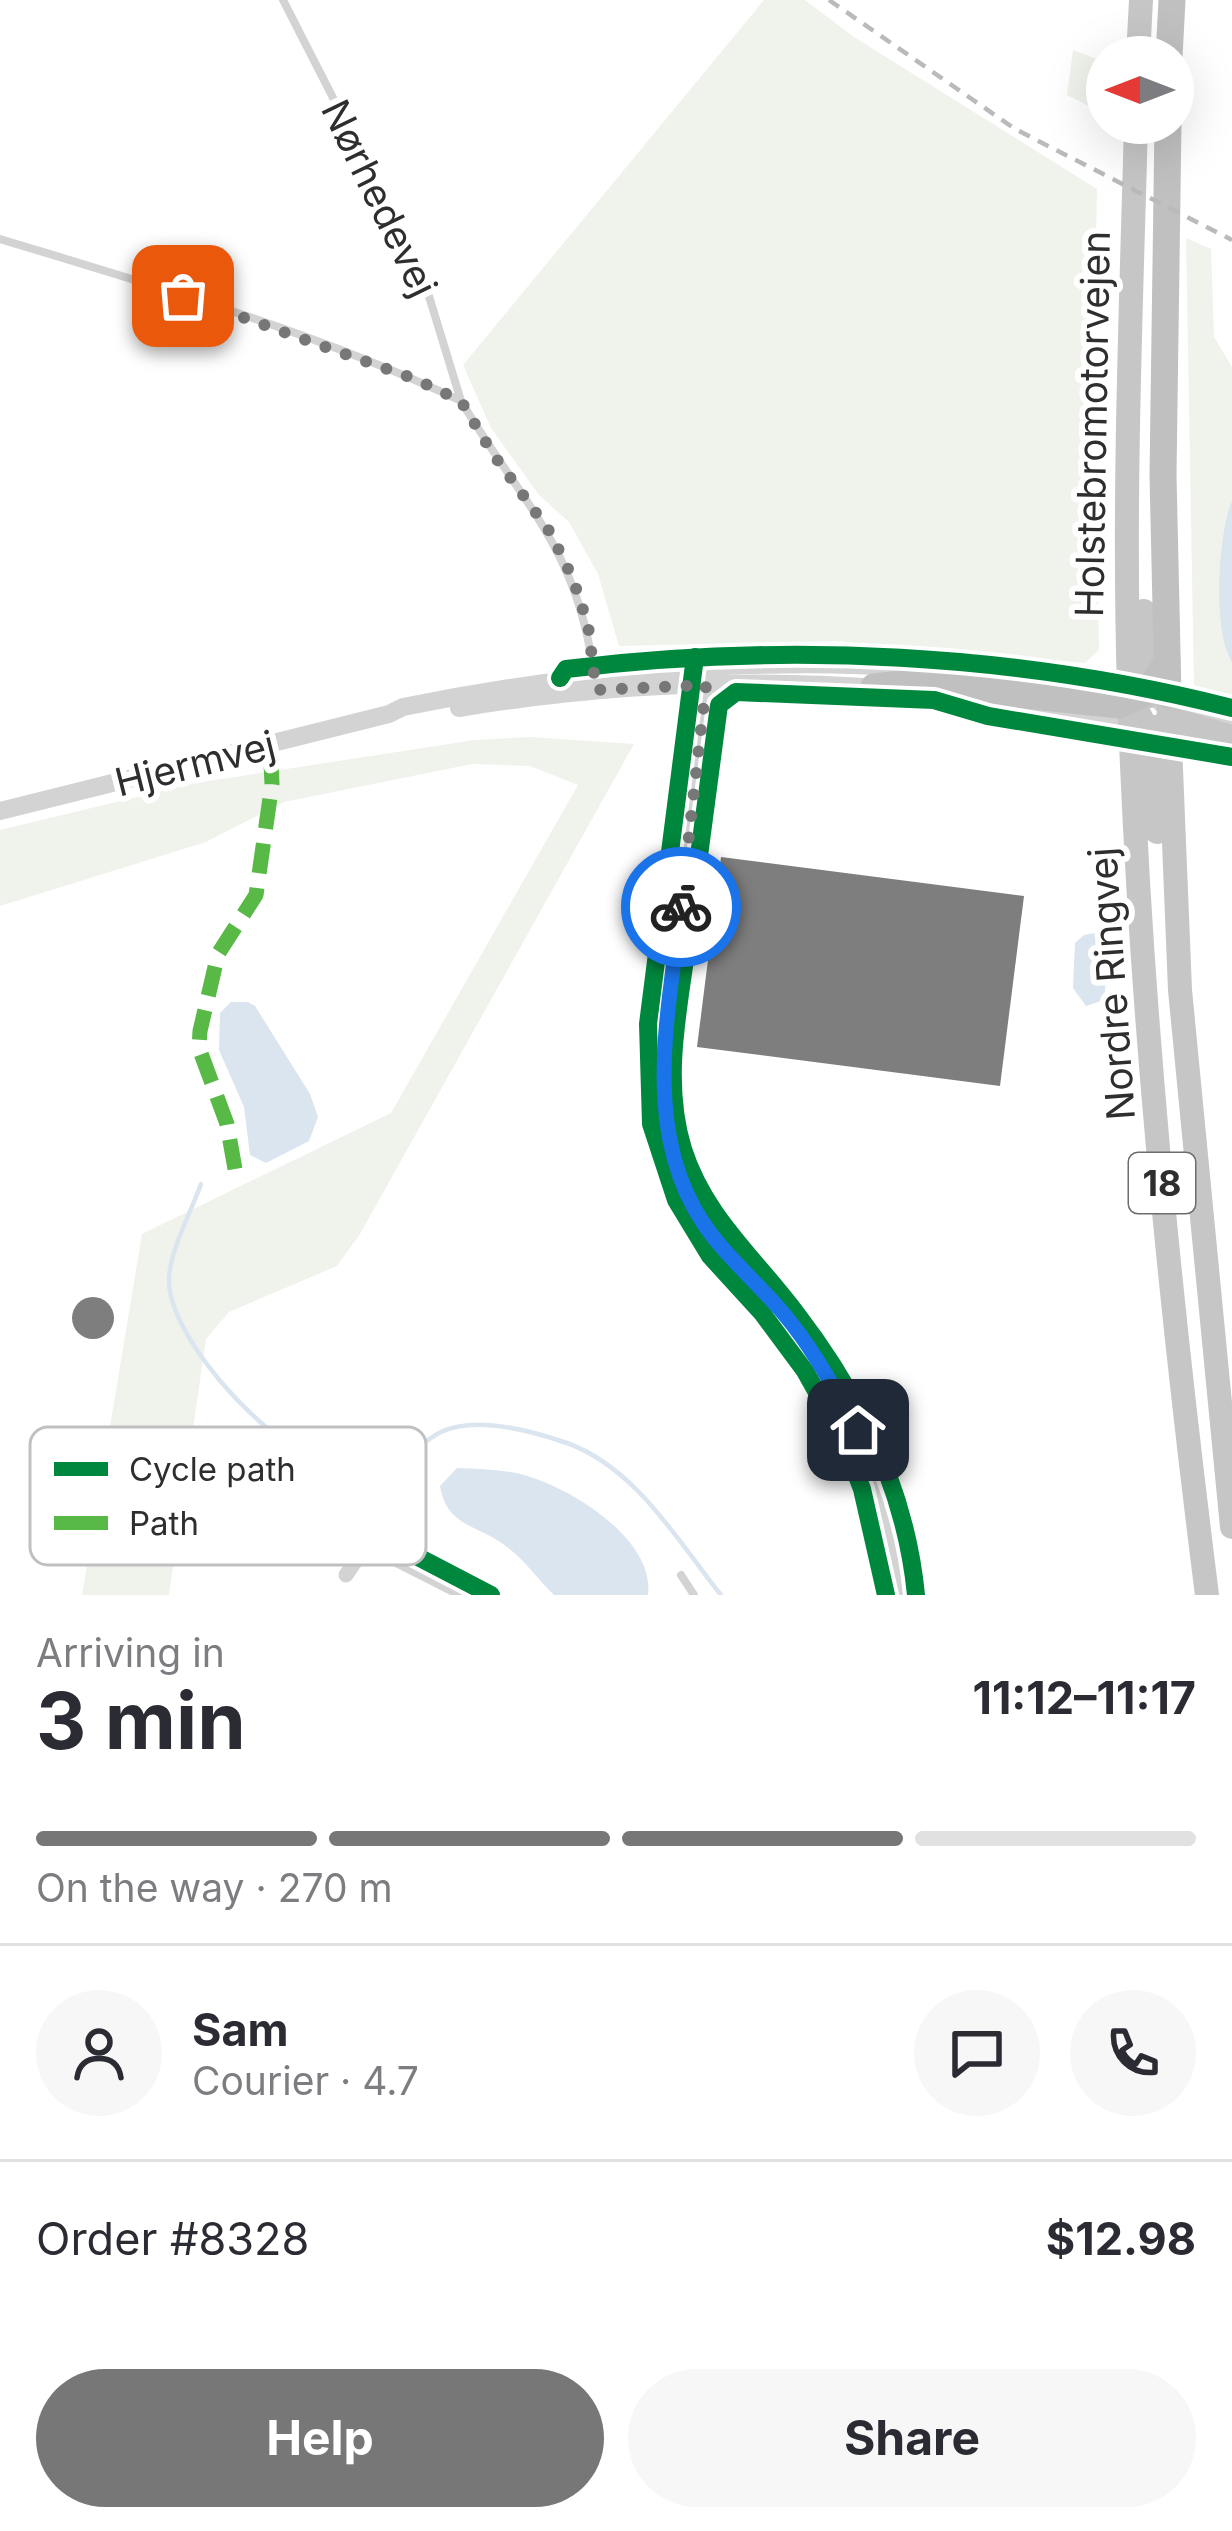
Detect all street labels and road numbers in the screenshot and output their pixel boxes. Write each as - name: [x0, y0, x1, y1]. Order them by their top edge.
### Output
- street label: Nørhedevej: [312, 92, 448, 304]
- street label: Holstebromotorvejen: [1065, 230, 1119, 618]
- street label: Hjermvej: [110, 720, 280, 806]
- street label: Nordre Ringvej: [1078, 846, 1144, 1122]
- road number: 18: [1129, 1153, 1195, 1213]

